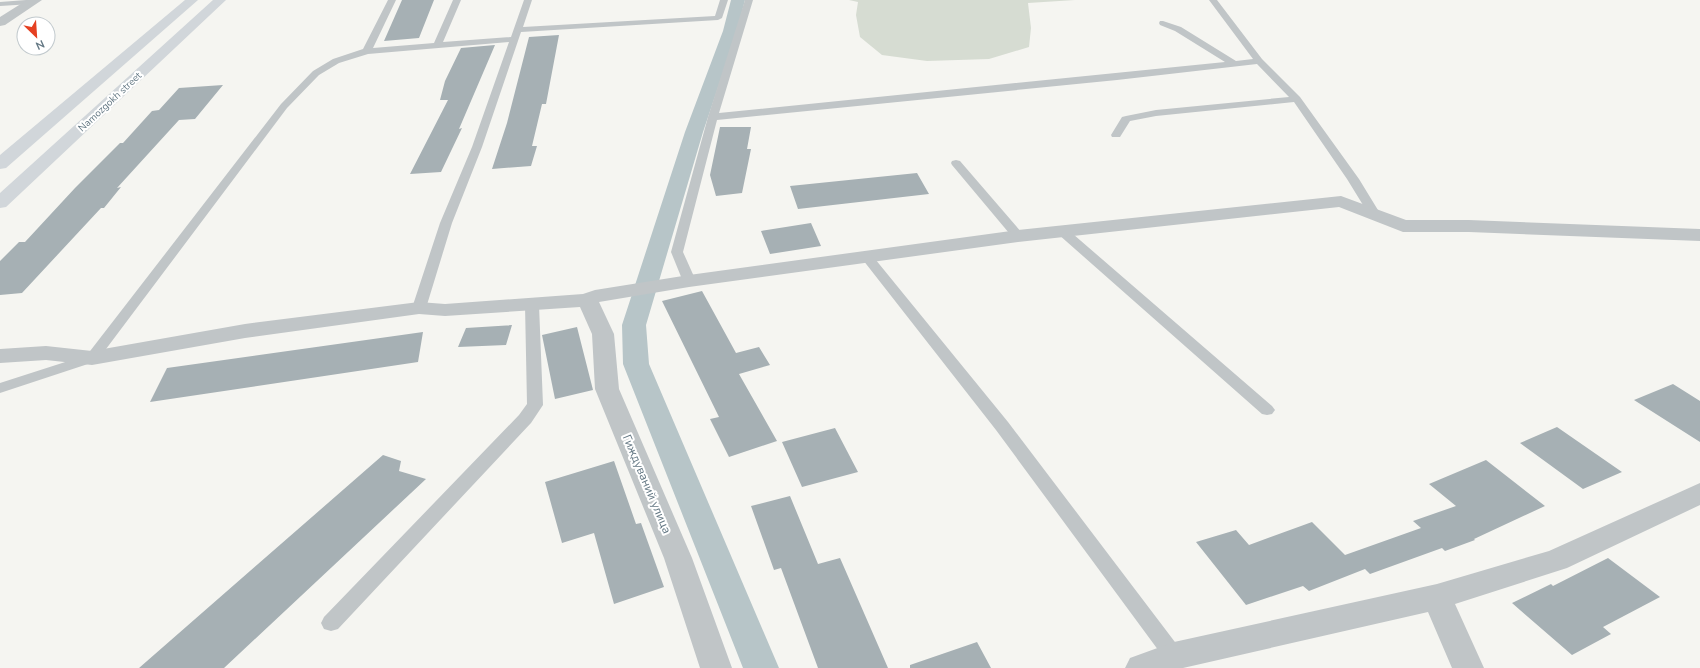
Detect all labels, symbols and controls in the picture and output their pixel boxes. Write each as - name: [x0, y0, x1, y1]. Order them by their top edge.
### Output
- north arrow: [16, 16, 56, 56]
- text: N: [33, 36, 47, 53]
- street label: Namozgokh street: [75, 69, 145, 135]
- street label: Гиждуваний улица: [619, 432, 675, 536]

